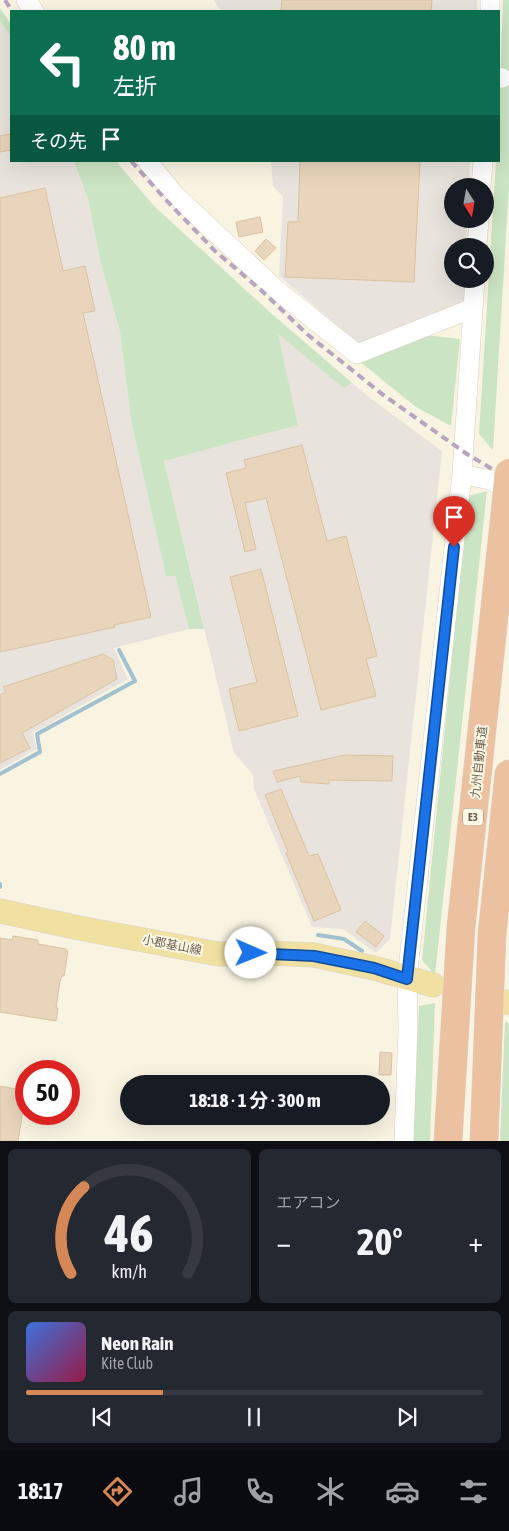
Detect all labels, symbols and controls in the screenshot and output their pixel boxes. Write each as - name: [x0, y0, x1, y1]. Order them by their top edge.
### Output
- text: 80 m: [113, 27, 176, 67]
- icon: left: [30, 30, 95, 95]
- text: 左折: [113, 73, 157, 99]
- icon: arrive: [97, 125, 125, 153]
- text: その先: [30, 130, 87, 152]
- north arrow: [444, 178, 494, 228]
- map controls: [444, 178, 494, 288]
- button: search: [444, 238, 494, 288]
- pin: [433, 496, 475, 547]
- icon: arrive: [440, 503, 468, 531]
- street label: 九州自動車道: [468, 725, 490, 799]
- road number: E3: [463, 809, 483, 826]
- position arrow: [224, 926, 276, 978]
- street label: 小郡基山線: [141, 932, 203, 958]
- speed limit sign: 50: [15, 1060, 80, 1125]
- text: 18:18 · 1 分 · 300 m: [189, 1089, 321, 1111]
- text: エアコン: [277, 1193, 341, 1211]
- text: 46: [104, 1203, 154, 1263]
- text: 20°: [357, 1220, 403, 1263]
- text: −: [277, 1226, 291, 1258]
- text: +: [468, 1226, 483, 1258]
- text: km/h: [112, 1261, 147, 1282]
- text: Neon Rain: [101, 1332, 173, 1354]
- text: Kite Club: [101, 1354, 153, 1372]
- icon: previous: [88, 1403, 116, 1431]
- icon: pause: [240, 1403, 268, 1431]
- icon: next: [393, 1403, 421, 1431]
- icon: directions: [100, 1474, 135, 1509]
- icon: music: [171, 1474, 206, 1509]
- icon: phone: [242, 1474, 277, 1509]
- icon: climate: [313, 1474, 348, 1509]
- icon: car: [385, 1474, 420, 1509]
- icon: filters: [456, 1474, 491, 1509]
- text: 18:17: [18, 1478, 63, 1504]

